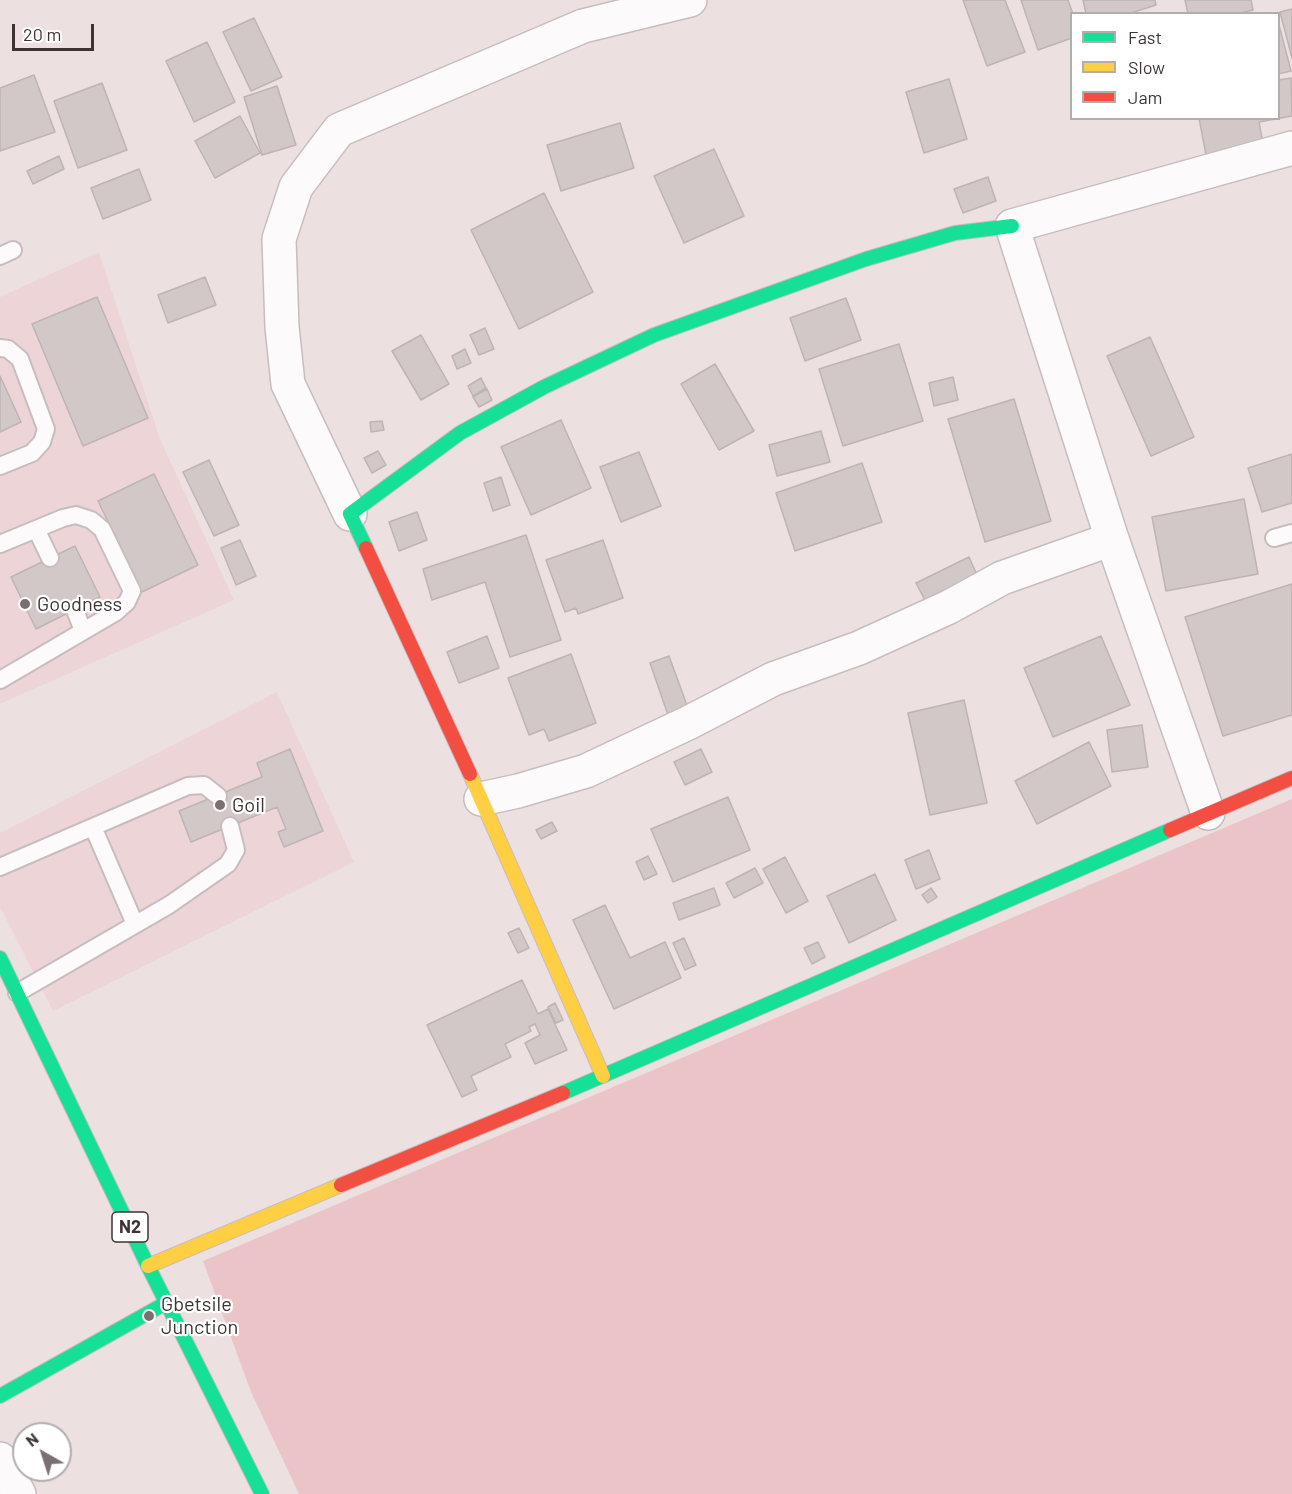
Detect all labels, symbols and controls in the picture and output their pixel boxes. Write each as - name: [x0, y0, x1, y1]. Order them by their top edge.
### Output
- scale bar: [15, 12, 98, 50]
- legend: [1070, 12, 1280, 120]
- text: 20 m: [23, 23, 61, 45]
- text: Fast: [1128, 26, 1162, 48]
- text: Slow: [1128, 56, 1165, 78]
- text: Jam: [1128, 86, 1162, 108]
- place label: Goodness: [37, 592, 122, 616]
- marker: Goodness: [18, 597, 32, 611]
- place label: Goil: [232, 793, 265, 817]
- marker: Goil: [213, 798, 227, 812]
- road number: N2: [112, 1212, 148, 1242]
- place label: Gbetsile Junction: [161, 1292, 238, 1339]
- marker: Gbetsile Junction: [142, 1309, 156, 1323]
- north arrow: [12, 1422, 72, 1482]
- text: N: [21, 1428, 42, 1450]

